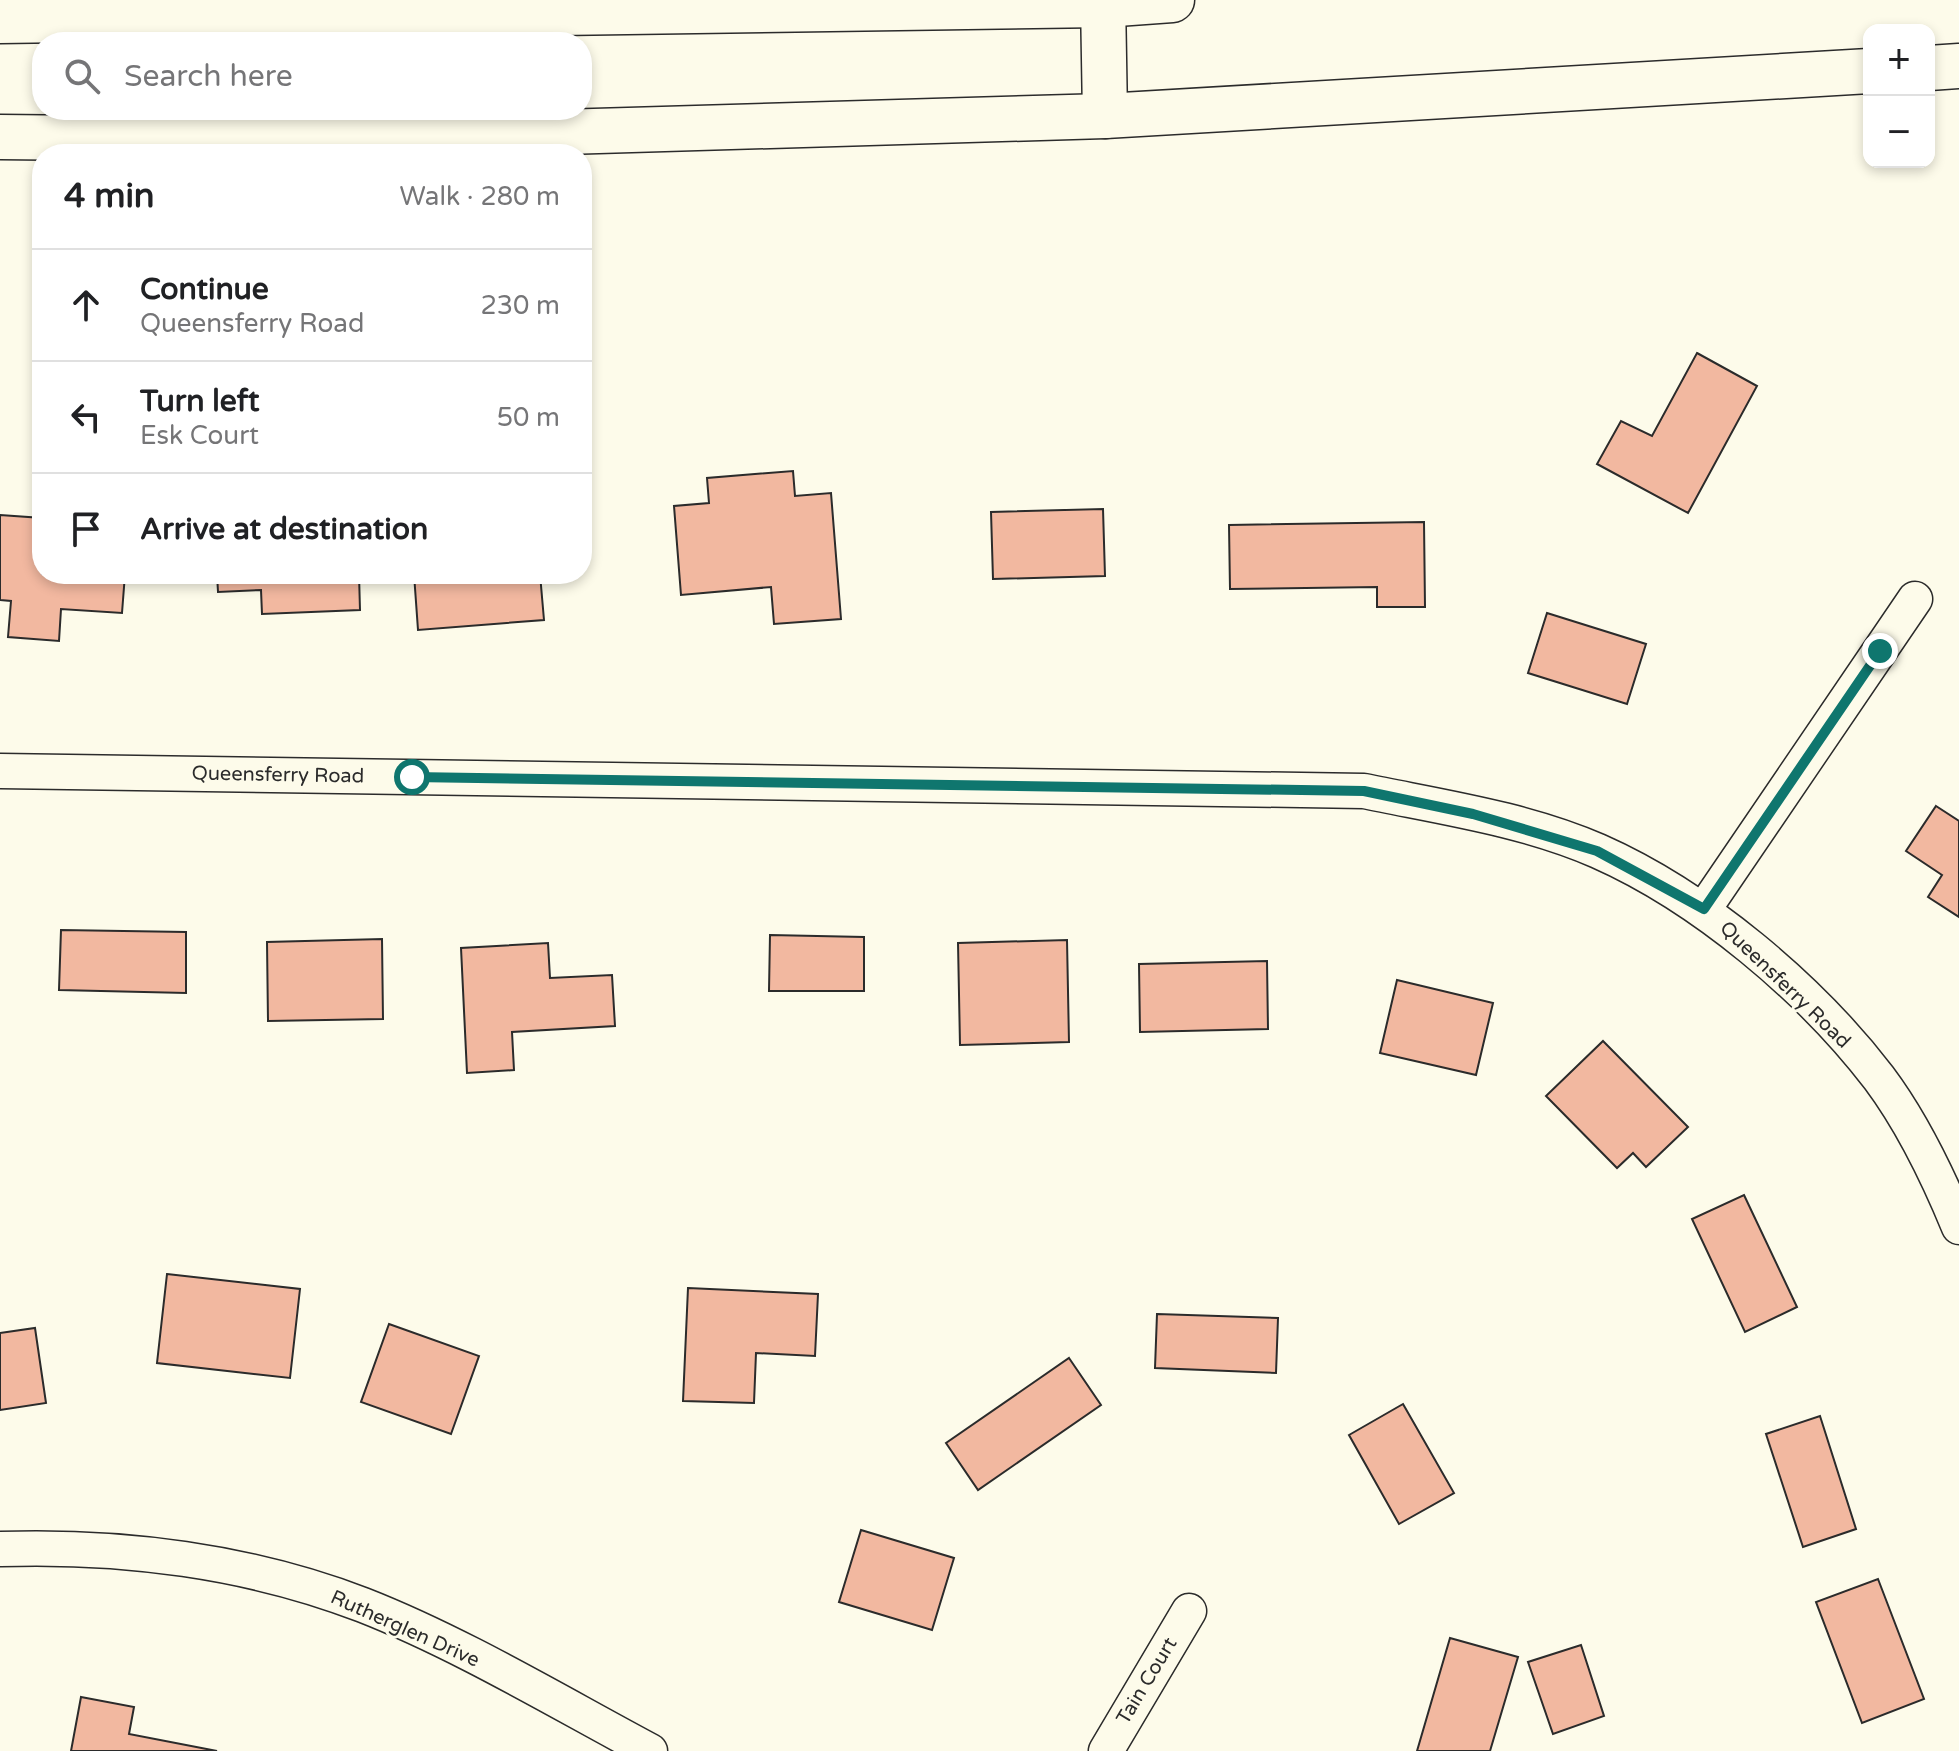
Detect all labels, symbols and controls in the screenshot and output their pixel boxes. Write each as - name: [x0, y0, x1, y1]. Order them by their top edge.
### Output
- map controls: [1863, 24, 1935, 168]
- button: +: [1863, 24, 1935, 96]
- search box: [32, 32, 592, 120]
- icon: search: [60, 54, 104, 98]
- text: Search here: [124, 58, 293, 95]
- button: −: [1863, 96, 1935, 168]
- text: 4 min: [64, 176, 155, 217]
- text: Walk · 280 m: [400, 181, 560, 212]
- text: Continue: [140, 271, 269, 308]
- icon: ahead: [64, 283, 108, 327]
- text: 230 m: [480, 290, 560, 321]
- text: Queensferry Road: [140, 308, 364, 339]
- text: Turn left: [140, 383, 259, 420]
- icon: left: [64, 395, 108, 439]
- text: 50 m: [497, 402, 560, 433]
- text: Esk Court: [140, 420, 259, 451]
- icon: arrive: [64, 507, 108, 551]
- text: Arrive at destination: [140, 511, 428, 548]
- route end: [1862, 633, 1898, 669]
- route start: [394, 759, 430, 795]
- street label: Queensferry Road: [192, 761, 364, 789]
- street label: Queensferry Road: [1715, 916, 1855, 1054]
- street label: Rutherglen Drive: [327, 1585, 483, 1673]
- street label: Tain Court: [1112, 1633, 1183, 1729]

